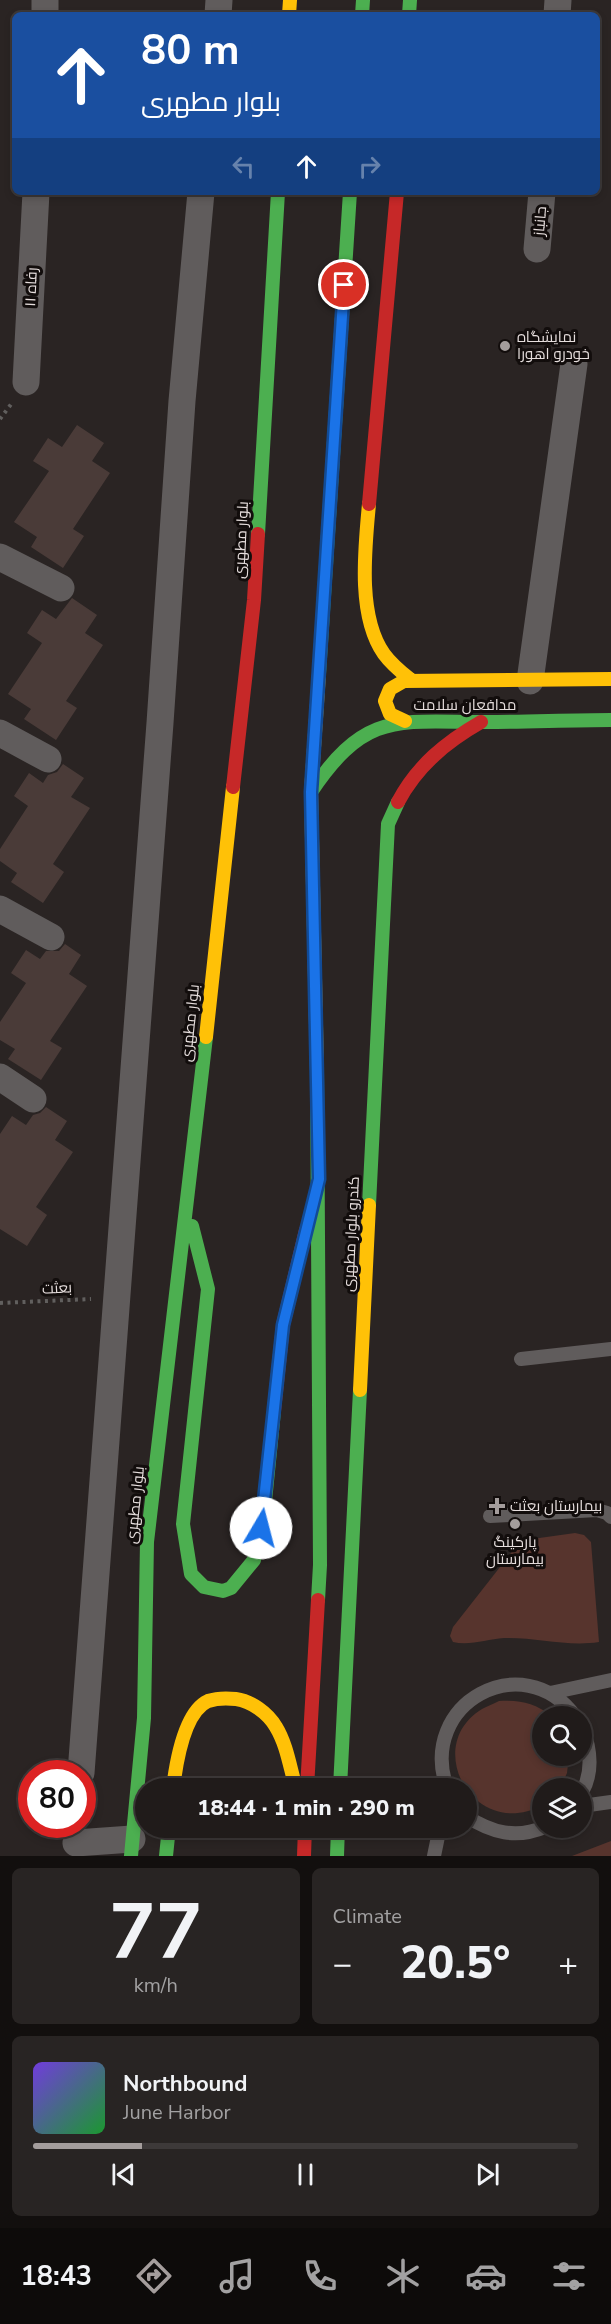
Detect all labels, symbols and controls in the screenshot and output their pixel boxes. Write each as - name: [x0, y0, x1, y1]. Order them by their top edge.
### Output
- text: 80 m: [141, 22, 240, 79]
- icon: ahead: [42, 36, 120, 114]
- text: بلوار مطهری: [141, 84, 281, 121]
- icon: left: [227, 150, 260, 183]
- icon: ahead: [290, 150, 323, 183]
- icon: right: [353, 150, 386, 183]
- street label: جانباز: [529, 205, 551, 238]
- pin: [318, 259, 369, 310]
- street label: رفاه ۱۱: [20, 267, 42, 307]
- icon: arrive: [327, 268, 360, 301]
- place label: نمایشگاه خودرو اهورا: [517, 327, 590, 364]
- marker: نمایشگاه خودرو اهورا: [498, 339, 512, 353]
- street label: بلوار مطهری: [229, 501, 253, 579]
- street label: مدافعان سلامت: [414, 695, 516, 715]
- street label: بلوار مطهری: [176, 983, 204, 1063]
- street label: کندرو بلوار مطهری: [338, 1176, 364, 1292]
- street label: بعثت: [41, 1277, 73, 1299]
- street label: بلوار مطهری: [121, 1465, 149, 1545]
- position arrow: [229, 1496, 293, 1560]
- place label: بیمارستان بعثت: [510, 1496, 602, 1516]
- marker: بیمارستان بعثت: [488, 1497, 506, 1515]
- marker: پارکینگ بیمارستان: [508, 1517, 522, 1531]
- place label: پارکینگ بیمارستان: [486, 1532, 544, 1569]
- map controls: [532, 1706, 592, 1838]
- button: search: [532, 1706, 592, 1766]
- speed limit sign: 80: [18, 1760, 96, 1838]
- button: layers: [532, 1778, 592, 1838]
- text: 18:44 · 1 min · 290 m: [197, 1793, 415, 1823]
- text: 77: [109, 1879, 203, 1986]
- text: Climate: [333, 1903, 402, 1930]
- text: 20.5°: [400, 1933, 510, 1994]
- text: −: [333, 1942, 352, 1987]
- text: +: [558, 1942, 578, 1987]
- text: km/h: [134, 1972, 178, 1999]
- text: Northbound: [123, 2069, 247, 2099]
- text: June Harbor: [123, 2099, 231, 2126]
- icon: previous: [107, 2158, 140, 2191]
- icon: pause: [289, 2158, 322, 2191]
- icon: next: [471, 2158, 504, 2191]
- icon: directions: [133, 2255, 175, 2297]
- icon: music: [216, 2255, 258, 2297]
- icon: phone: [299, 2255, 341, 2297]
- icon: climate: [382, 2255, 424, 2297]
- icon: car: [465, 2255, 507, 2297]
- icon: filters: [548, 2255, 590, 2297]
- text: 18:43: [21, 2258, 92, 2295]

